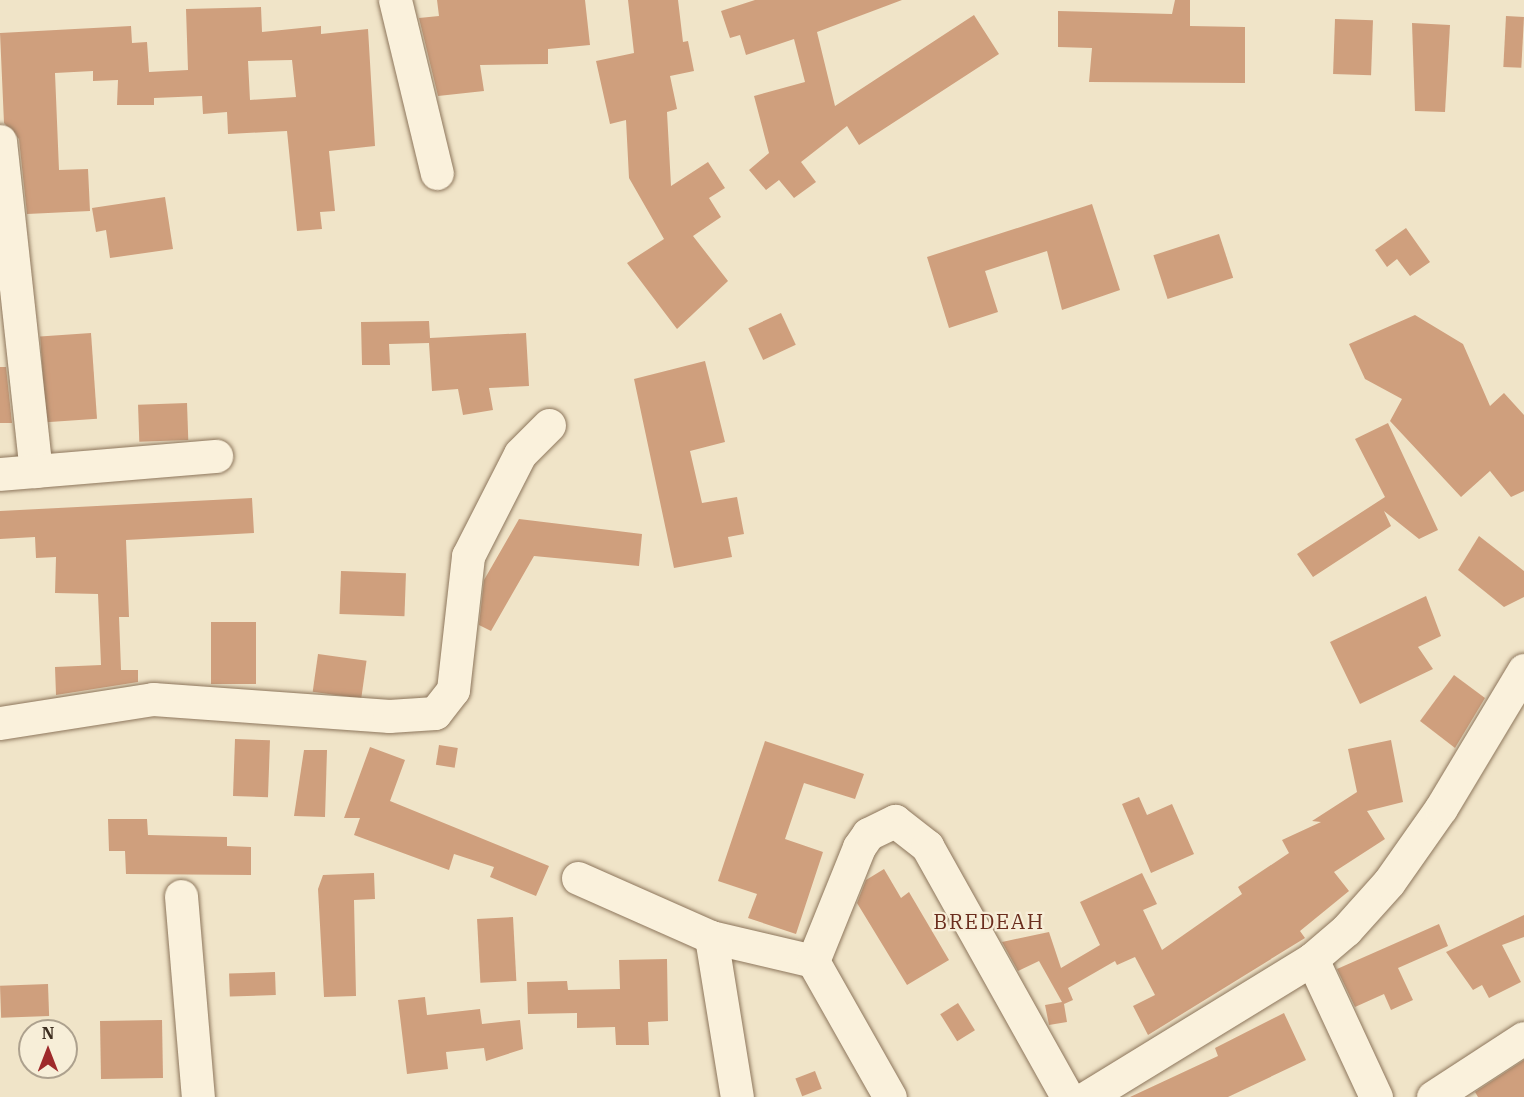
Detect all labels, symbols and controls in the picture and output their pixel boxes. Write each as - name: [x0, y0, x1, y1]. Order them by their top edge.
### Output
- district label: BREDEAH: [933, 908, 1045, 934]
- north arrow: [18, 1019, 78, 1079]
- text: N: [42, 1023, 54, 1043]

